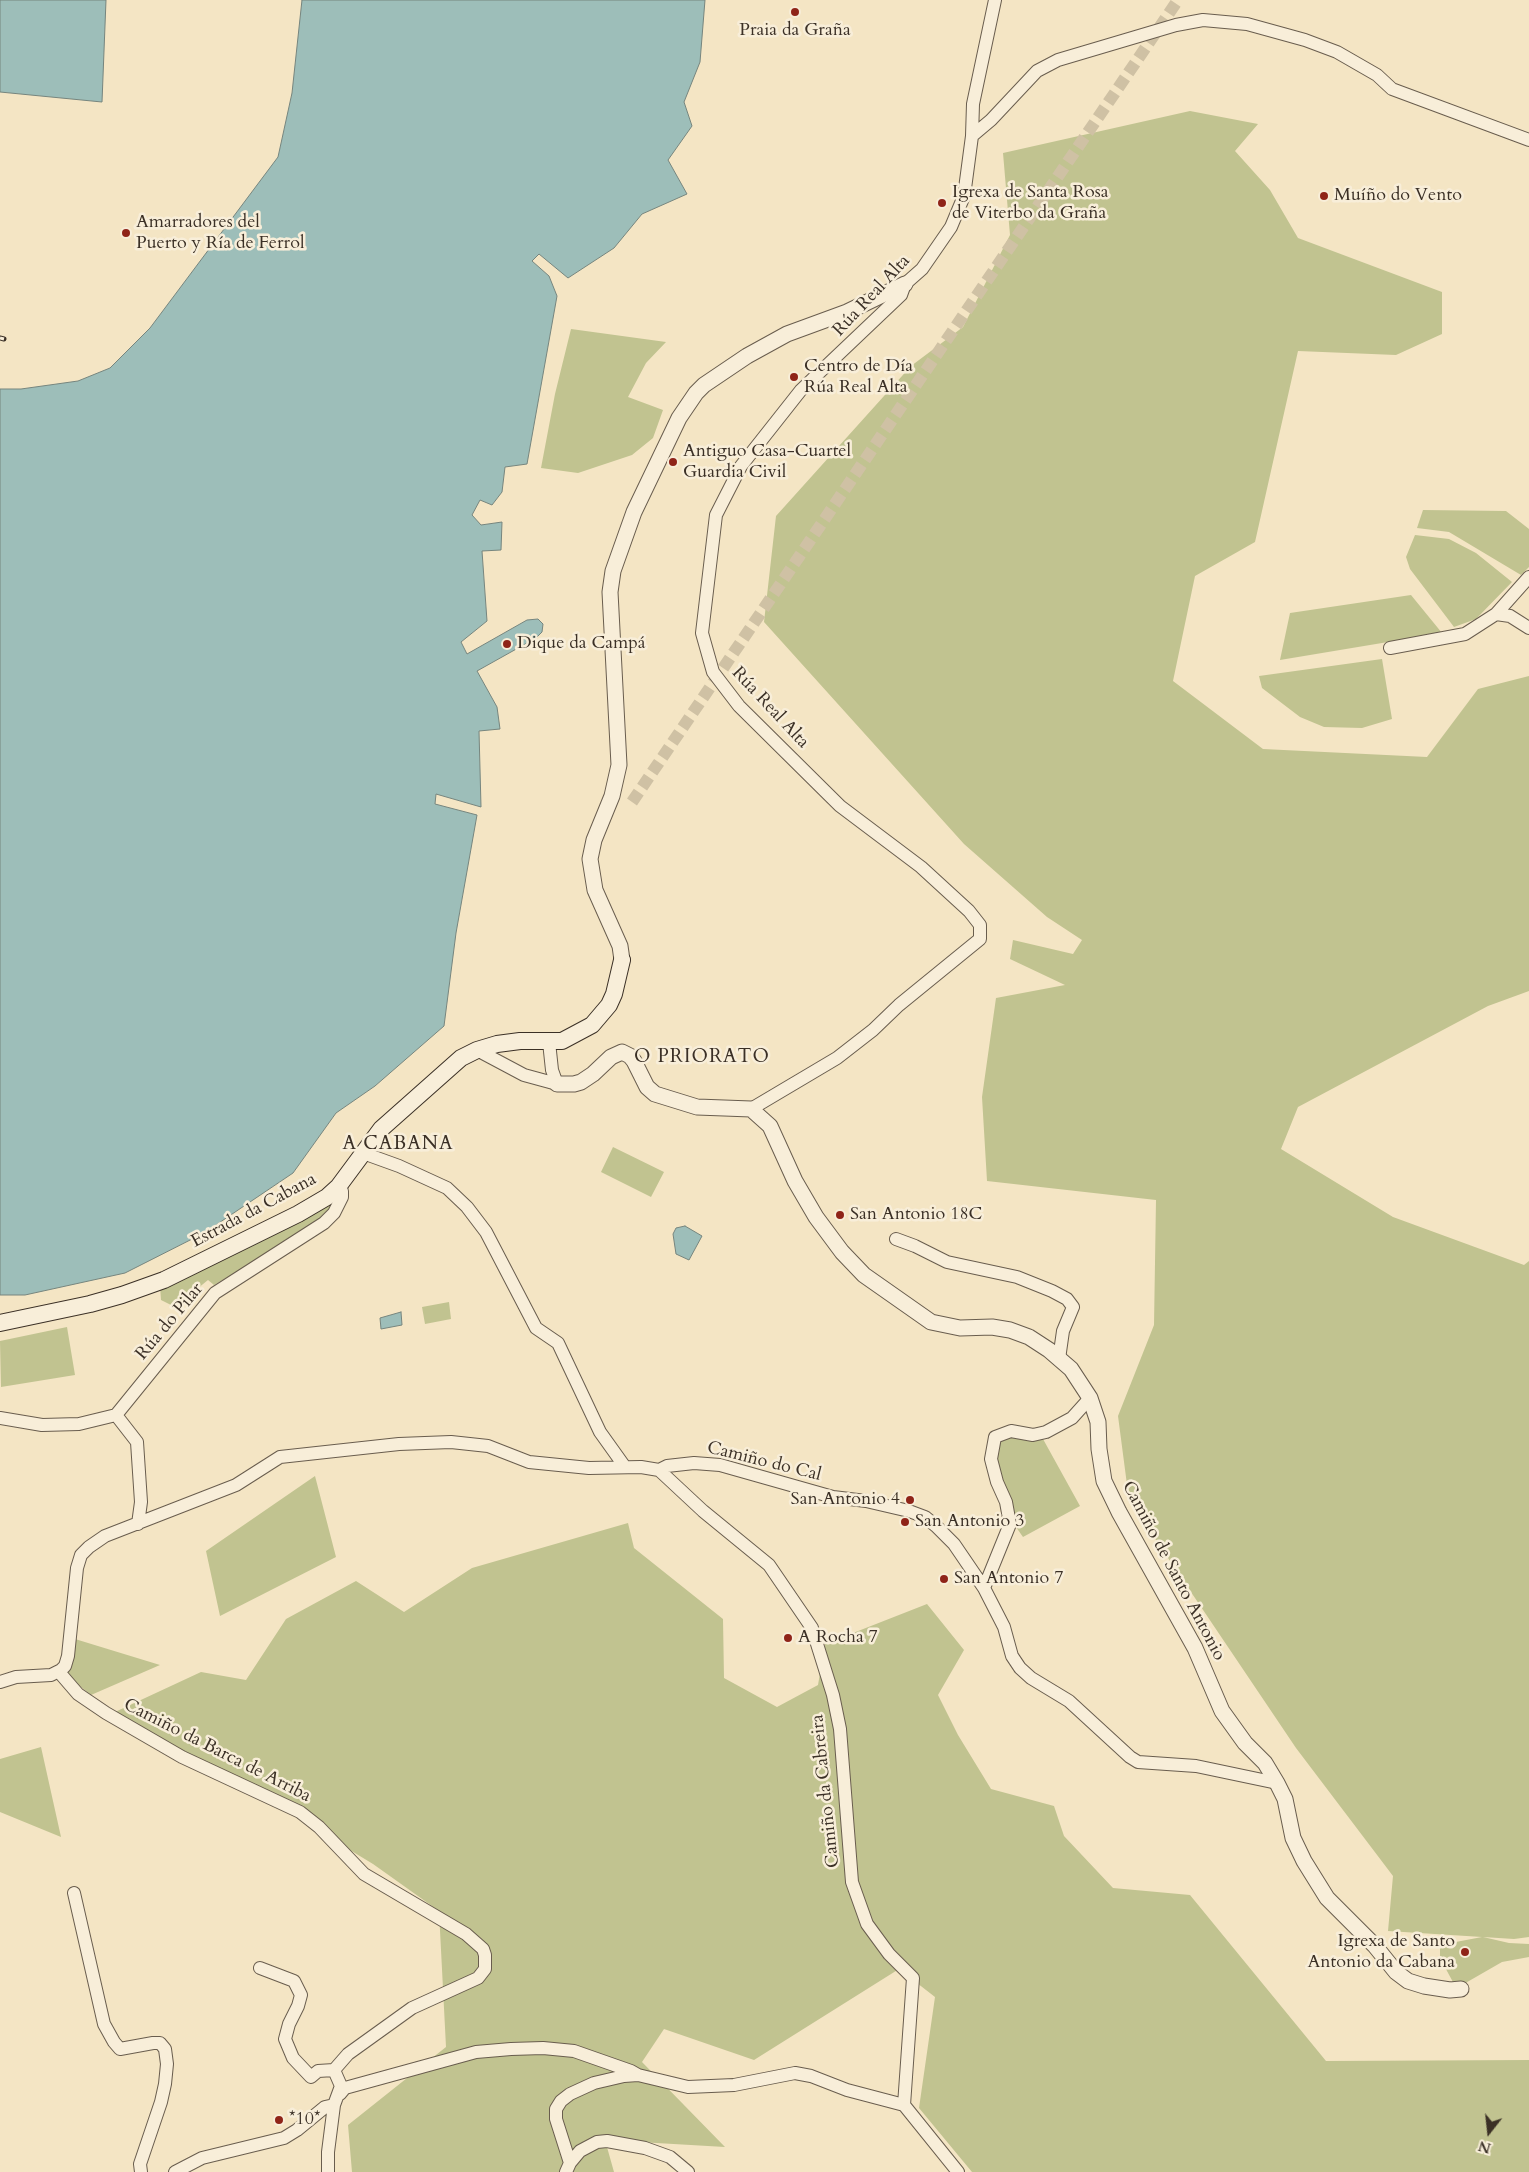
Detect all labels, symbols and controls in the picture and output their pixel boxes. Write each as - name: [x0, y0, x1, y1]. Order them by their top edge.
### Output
- marker: Praia da Graña: [789, 6, 801, 18]
- place label: Praia da Graña: [739, 20, 851, 42]
- place label: Igrexa de Santa Rosa de Viterbo da Graña: [952, 182, 1108, 224]
- place label: Muíño do Vento: [1334, 185, 1462, 207]
- marker: Muíño do Vento: [1318, 190, 1330, 202]
- marker: Igrexa de Santa Rosa de Viterbo da Graña: [936, 197, 948, 209]
- place label: Amarradores del Puerto y Ría de Ferrol: [136, 212, 304, 254]
- marker: Amarradores del Puerto y Ría de Ferrol: [120, 227, 132, 239]
- street label: Rúa Real Alta: [829, 251, 915, 341]
- place label: Centro de Día Rúa Real Alta: [804, 356, 913, 398]
- marker: Centro de Día Rúa Real Alta: [788, 371, 800, 383]
- place label: Antiguo Casa-Cuartel Guardia Civil: [683, 441, 851, 484]
- marker: Antiguo Casa-Cuartel Guardia Civil: [667, 456, 679, 468]
- place label: Dique da Campá: [517, 633, 646, 655]
- marker: Dique da Campá: [501, 638, 513, 650]
- street label: Rúa Real Alta: [727, 663, 813, 753]
- district label: O PRIORATO: [633, 1047, 771, 1069]
- district label: A CABANA: [342, 1134, 454, 1156]
- street label: Estrada da Cabana: [188, 1169, 320, 1253]
- place label: San Antonio 18C: [850, 1204, 982, 1226]
- marker: San Antonio 18C: [834, 1209, 846, 1221]
- street label: Rúa do Pilar: [132, 1279, 208, 1365]
- street label: Camiño do Cal: [705, 1437, 823, 1487]
- street label: Camiño de Santo Antonio: [1117, 1478, 1229, 1664]
- place label: San Antonio 4: [791, 1489, 900, 1511]
- marker: San Antonio 4: [904, 1494, 916, 1506]
- place label: San Antonio 3: [915, 1511, 1024, 1533]
- marker: San Antonio 3: [899, 1516, 911, 1528]
- place label: San Antonio 7: [954, 1568, 1063, 1590]
- marker: San Antonio 7: [938, 1573, 950, 1585]
- place label: A Rocha 7: [798, 1627, 878, 1649]
- marker: A Rocha 7: [782, 1632, 794, 1644]
- street label: Camiño da Barca de Arriba: [120, 1694, 314, 1808]
- street label: Camiño da Cabreira: [807, 1713, 845, 1869]
- place label: Igrexa de Santo Antonio da Cabana: [1308, 1931, 1455, 1974]
- marker: Igrexa de Santo Antonio da Cabana: [1459, 1946, 1471, 1958]
- north arrow: [1464, 2107, 1514, 2157]
- place label: *10*: [289, 2109, 320, 2131]
- marker: *10*: [273, 2114, 285, 2126]
- text: N: [1476, 2136, 1493, 2158]

